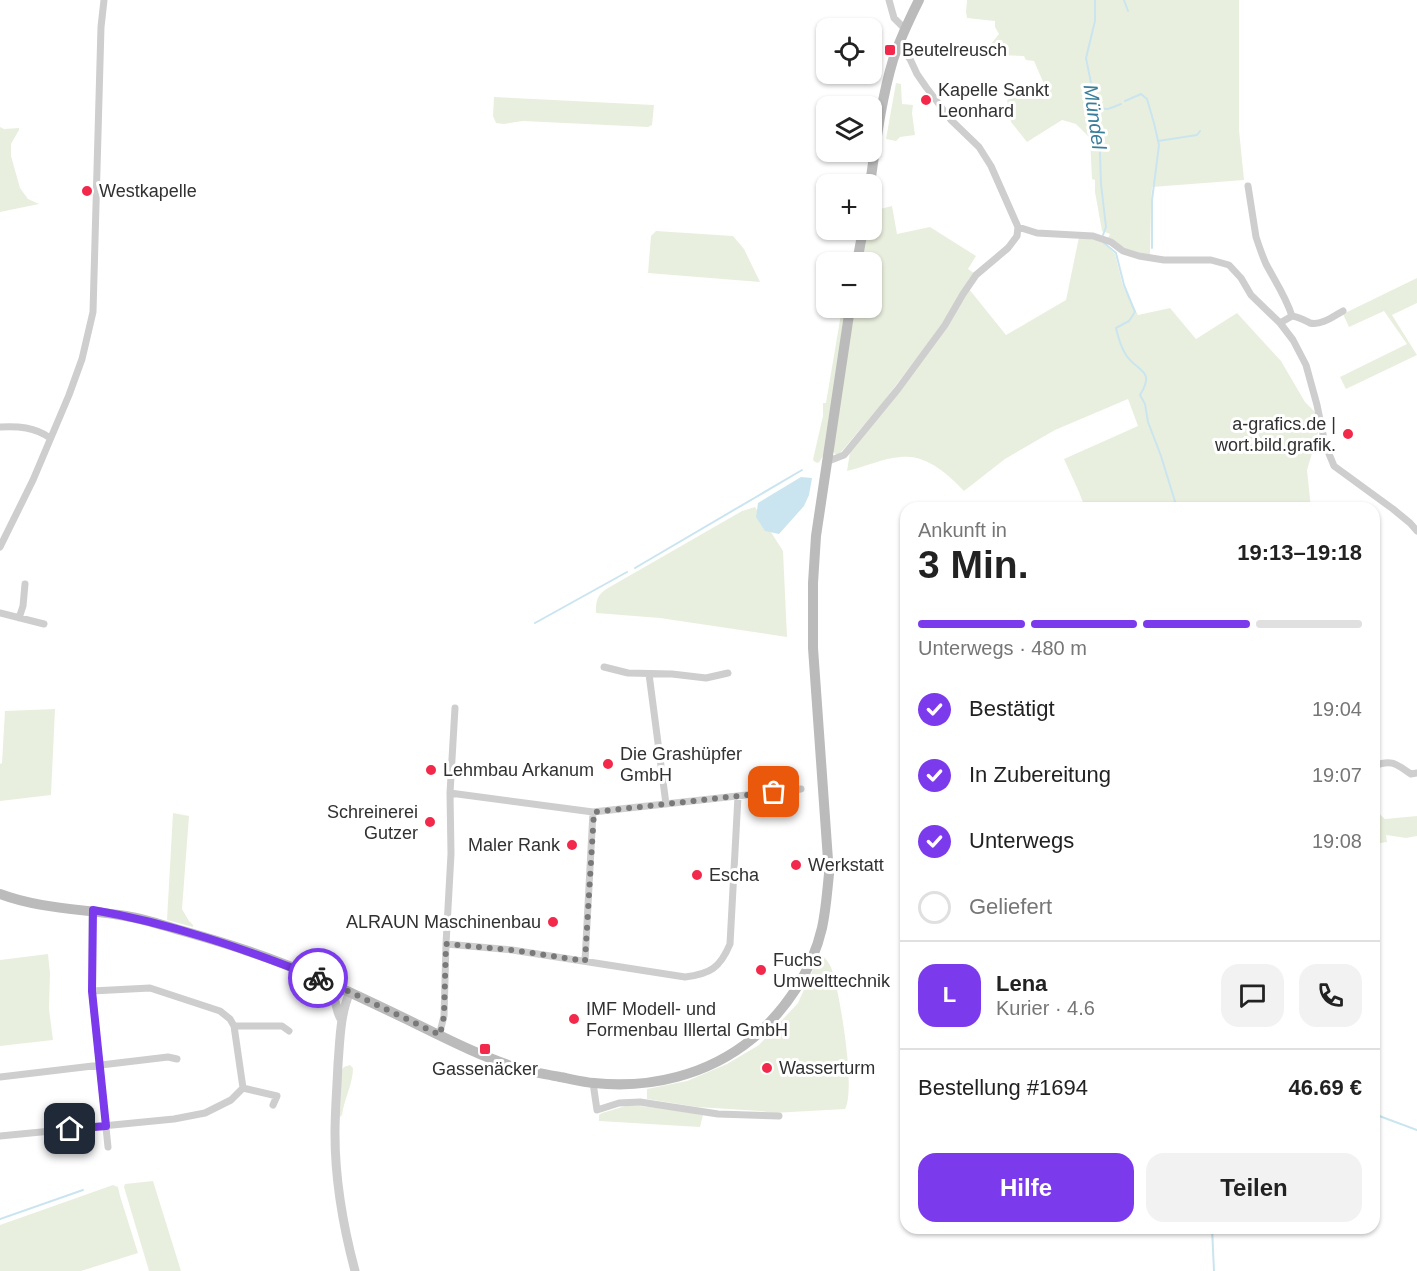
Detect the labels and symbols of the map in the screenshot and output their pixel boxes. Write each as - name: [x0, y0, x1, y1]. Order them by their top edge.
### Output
- place label: Beutelreusch: [902, 40, 1007, 60]
- marker: Beutelreusch: [883, 43, 897, 57]
- place label: Kapelle Sankt Leonhard: [938, 80, 1049, 121]
- water label: Mündel: [1080, 83, 1111, 152]
- marker: Kapelle Sankt Leonhard: [919, 93, 933, 107]
- place label: Westkapelle: [99, 181, 197, 201]
- marker: Westkapelle: [80, 184, 94, 198]
- place label: a-grafics.de | wort.bild.grafik.: [1214, 414, 1336, 455]
- marker: a-grafics.de | wort.bild.grafik.: [1341, 427, 1355, 441]
- place label: Die Grashüpfer GmbH: [620, 744, 742, 785]
- marker: Die Grashüpfer GmbH: [601, 757, 615, 771]
- place label: Lehmbau Arkanum: [443, 760, 594, 780]
- marker: Lehmbau Arkanum: [424, 763, 438, 777]
- pin: [748, 766, 799, 817]
- place label: Schreinerei Gutzer: [327, 802, 418, 843]
- marker: Schreinerei Gutzer: [423, 815, 437, 829]
- place label: Maler Rank: [468, 835, 561, 855]
- marker: Maler Rank: [565, 838, 579, 852]
- place label: Werkstatt: [808, 855, 884, 875]
- marker: Werkstatt: [789, 858, 803, 872]
- place label: Escha: [709, 865, 760, 885]
- marker: Escha: [690, 868, 704, 882]
- place label: ALRAUN Maschinenbau: [346, 912, 541, 932]
- marker: ALRAUN Maschinenbau: [546, 915, 560, 929]
- courier: [288, 948, 348, 1008]
- place label: Fuchs Umwelttechnik: [773, 950, 891, 991]
- marker: Fuchs Umwelttechnik: [754, 963, 768, 977]
- place label: IMF Modell- und Formenbau Illertal GmbH: [586, 999, 788, 1040]
- marker: IMF Modell- und Formenbau Illertal GmbH: [567, 1012, 581, 1026]
- marker: Gassenäcker: [478, 1042, 492, 1056]
- place label: Wasserturm: [779, 1058, 875, 1078]
- place label: Gassenäcker: [432, 1059, 538, 1079]
- marker: Wasserturm: [760, 1061, 774, 1075]
- pin: [44, 1103, 95, 1154]

